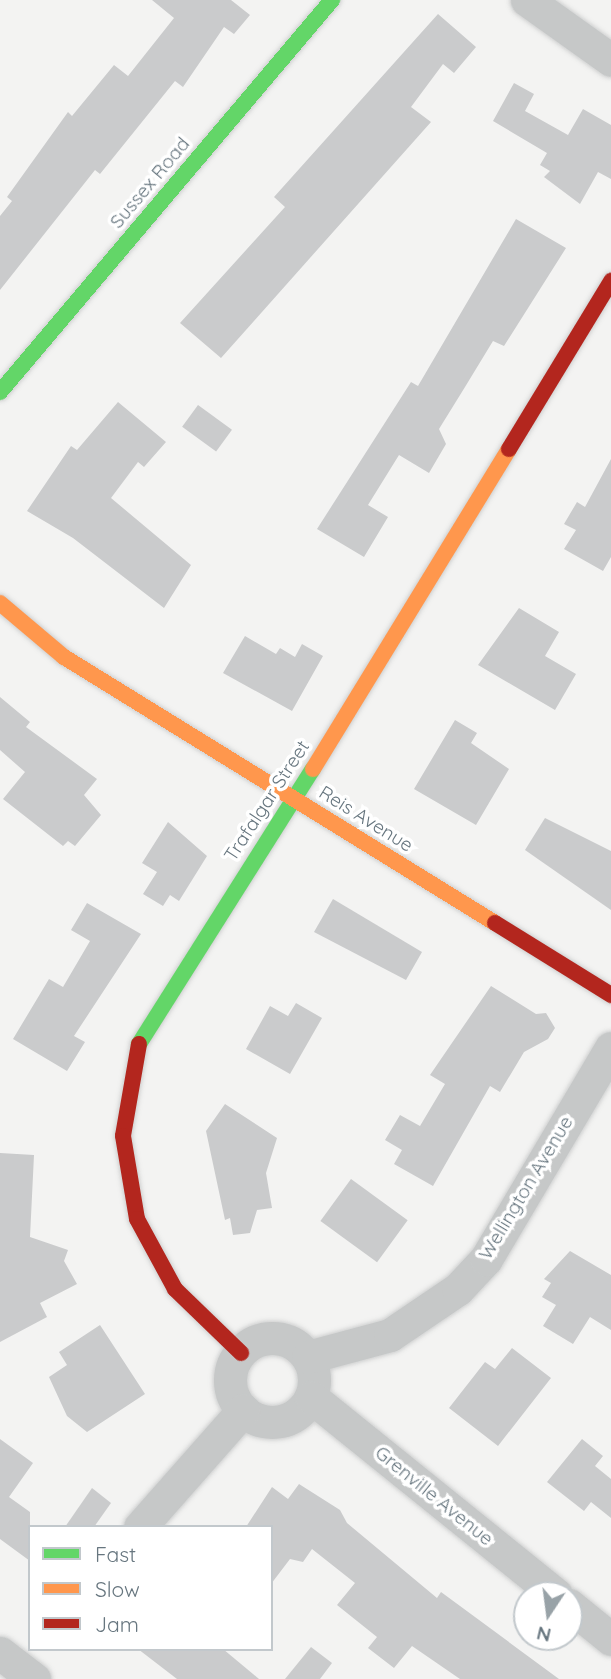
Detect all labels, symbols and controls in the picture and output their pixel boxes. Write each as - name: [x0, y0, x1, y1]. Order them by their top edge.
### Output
- street label: Sussex Road: [105, 133, 195, 233]
- street label: Trafalgar Street: [220, 736, 314, 866]
- street label: Reis Avenue: [315, 781, 417, 857]
- street label: Wellington Avenue: [474, 1112, 578, 1264]
- street label: Grenville Avenue: [370, 1441, 498, 1551]
- legend: [28, 1525, 273, 1651]
- text: Fast: [95, 1541, 136, 1567]
- text: Slow: [95, 1576, 140, 1602]
- north arrow: [513, 1581, 583, 1651]
- text: Jam: [95, 1611, 139, 1637]
- text: N: [534, 1621, 553, 1648]

